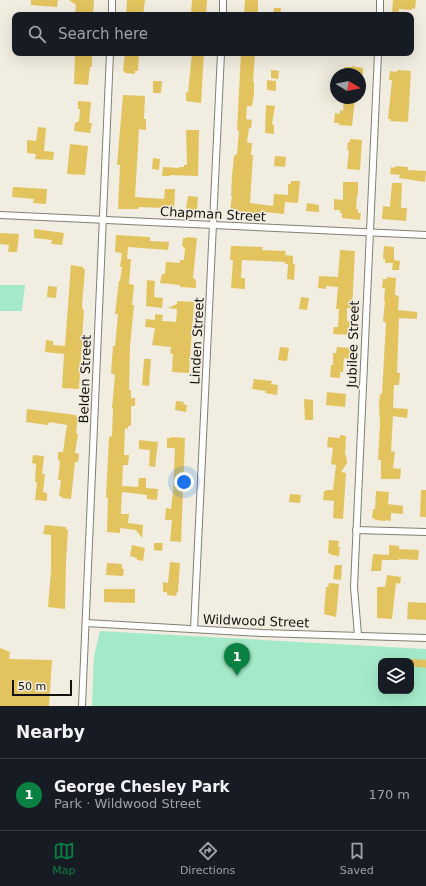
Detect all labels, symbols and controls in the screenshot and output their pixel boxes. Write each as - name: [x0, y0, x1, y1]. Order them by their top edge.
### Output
- search box: [12, 12, 414, 56]
- icon: search: [26, 23, 48, 45]
- text: Search here: [58, 25, 148, 43]
- north arrow: [330, 68, 366, 104]
- street label: Chapman Street: [160, 204, 266, 224]
- street label: Linden Street: [187, 297, 207, 385]
- street label: Jubilee Street: [344, 300, 362, 389]
- street label: Belden Street: [76, 334, 94, 424]
- your location: [174, 472, 194, 492]
- street label: Wildwood Street: [203, 612, 309, 630]
- pin: 1: [224, 643, 250, 676]
- map controls: [378, 658, 414, 694]
- button: layers: [378, 658, 414, 694]
- scale bar: [12, 678, 72, 697]
- text: 50 m: [18, 680, 46, 693]
- text: Nearby: [16, 722, 85, 742]
- text: George Chesley Park: [54, 778, 230, 796]
- text: 1: [24, 787, 34, 802]
- text: 170 m: [368, 787, 410, 802]
- text: Park · Wildwood Street: [54, 796, 201, 811]
- tab: Map: [52, 840, 75, 877]
- tab: Directions: [180, 840, 235, 877]
- tab: Saved: [340, 840, 374, 877]

